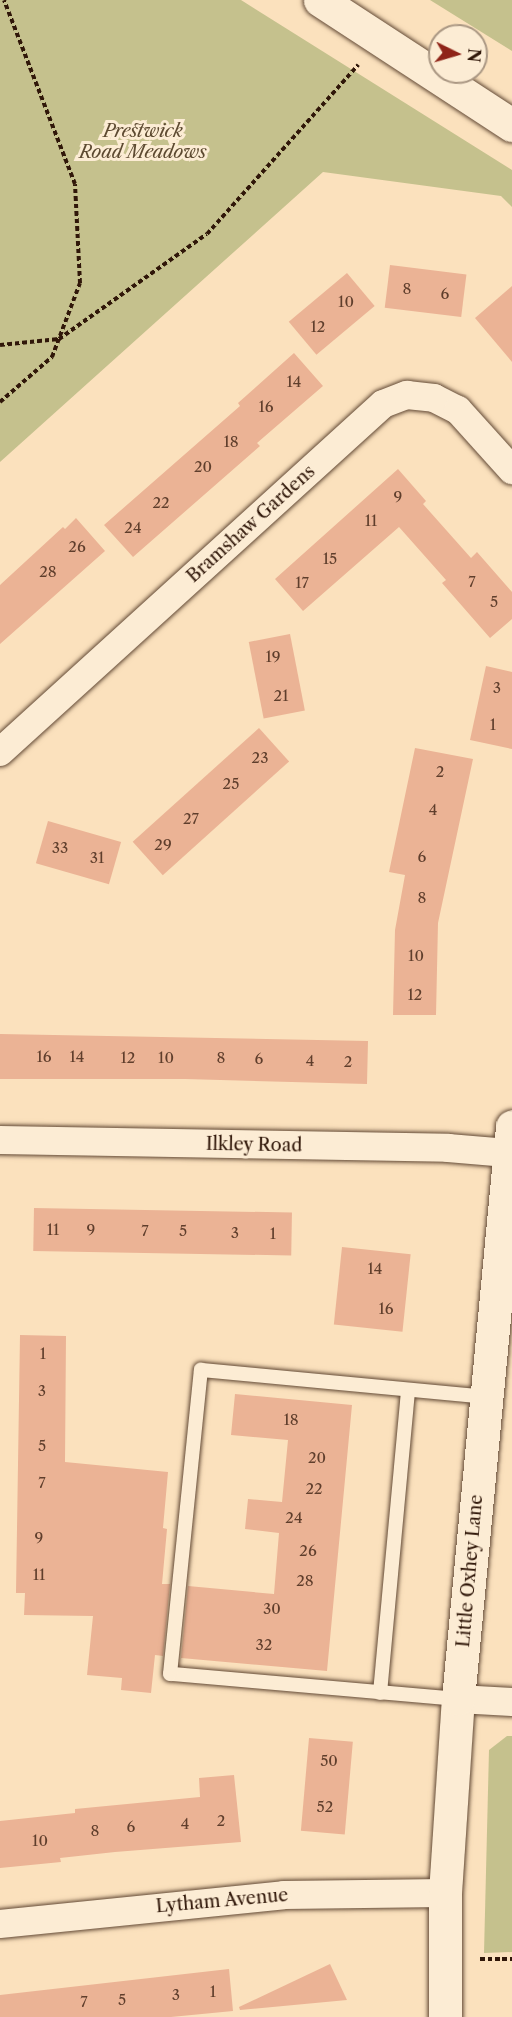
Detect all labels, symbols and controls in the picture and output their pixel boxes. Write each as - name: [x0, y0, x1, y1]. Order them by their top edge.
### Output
- north arrow: [428, 24, 488, 84]
- text: N: [463, 48, 485, 63]
- park label: Prestwick Road Meadows: [79, 121, 207, 164]
- house number: 8: [403, 280, 411, 298]
- house number: 6: [441, 285, 449, 303]
- house number: 10: [338, 293, 354, 311]
- house number: 12: [311, 318, 325, 336]
- house number: 14: [287, 373, 301, 391]
- house number: 16: [258, 398, 274, 416]
- house number: 18: [223, 433, 239, 451]
- house number: 20: [194, 458, 212, 476]
- street label: Bramshaw Gardens: [182, 461, 320, 587]
- house number: 9: [394, 488, 402, 506]
- house number: 22: [152, 494, 170, 512]
- house number: 11: [365, 512, 377, 530]
- house number: 24: [124, 519, 142, 537]
- house number: 26: [68, 538, 86, 556]
- house number: 15: [323, 550, 337, 568]
- house number: 28: [39, 563, 57, 581]
- house number: 7: [468, 573, 476, 591]
- house number: 17: [295, 574, 309, 592]
- house number: 5: [490, 593, 498, 611]
- house number: 19: [265, 648, 281, 666]
- house number: 3: [493, 679, 501, 697]
- house number: 21: [274, 687, 288, 705]
- house number: 1: [490, 716, 496, 734]
- house number: 23: [252, 749, 268, 767]
- house number: 2: [436, 763, 444, 781]
- house number: 25: [223, 775, 239, 793]
- house number: 4: [429, 801, 437, 819]
- house number: 27: [183, 810, 199, 828]
- house number: 29: [154, 836, 172, 854]
- house number: 33: [52, 839, 68, 857]
- house number: 6: [418, 848, 426, 866]
- house number: 31: [90, 849, 104, 867]
- house number: 8: [418, 889, 426, 907]
- house number: 10: [408, 947, 424, 965]
- house number: 12: [408, 986, 422, 1004]
- house number: 16: [36, 1048, 52, 1066]
- house number: 14: [70, 1048, 84, 1066]
- house number: 12: [121, 1049, 135, 1067]
- house number: 10: [158, 1049, 174, 1067]
- house number: 8: [217, 1049, 225, 1067]
- house number: 6: [255, 1050, 263, 1068]
- house number: 4: [306, 1052, 314, 1070]
- house number: 2: [344, 1053, 352, 1071]
- street label: Ilkley Road: [205, 1133, 303, 1157]
- house number: 11: [47, 1221, 59, 1239]
- house number: 9: [87, 1221, 95, 1239]
- house number: 7: [141, 1222, 149, 1240]
- house number: 5: [179, 1222, 187, 1240]
- house number: 3: [231, 1224, 239, 1242]
- house number: 1: [270, 1225, 276, 1243]
- house number: 14: [368, 1260, 382, 1278]
- house number: 16: [378, 1300, 394, 1318]
- house number: 1: [40, 1345, 46, 1363]
- house number: 3: [38, 1382, 46, 1400]
- house number: 18: [283, 1411, 299, 1429]
- house number: 5: [38, 1437, 46, 1455]
- house number: 20: [308, 1449, 326, 1467]
- house number: 7: [38, 1474, 46, 1492]
- house number: 22: [305, 1480, 323, 1498]
- street label: Little Oxhey Lane: [453, 1493, 487, 1649]
- house number: 24: [285, 1509, 303, 1527]
- house number: 9: [35, 1529, 43, 1547]
- house number: 26: [299, 1542, 317, 1560]
- house number: 11: [33, 1566, 45, 1584]
- house number: 28: [296, 1572, 314, 1590]
- house number: 30: [263, 1600, 281, 1618]
- house number: 32: [256, 1636, 272, 1654]
- house number: 50: [320, 1752, 338, 1770]
- house number: 52: [317, 1798, 333, 1816]
- house number: 2: [217, 1812, 225, 1830]
- house number: 4: [181, 1815, 189, 1833]
- house number: 6: [127, 1818, 135, 1836]
- house number: 8: [91, 1822, 99, 1840]
- house number: 10: [32, 1832, 48, 1850]
- street label: Lytham Avenue: [155, 1884, 289, 1918]
- house number: 1: [210, 1983, 216, 2001]
- house number: 3: [172, 1986, 180, 2004]
- house number: 5: [118, 1991, 126, 2009]
- house number: 7: [80, 1993, 88, 2011]

